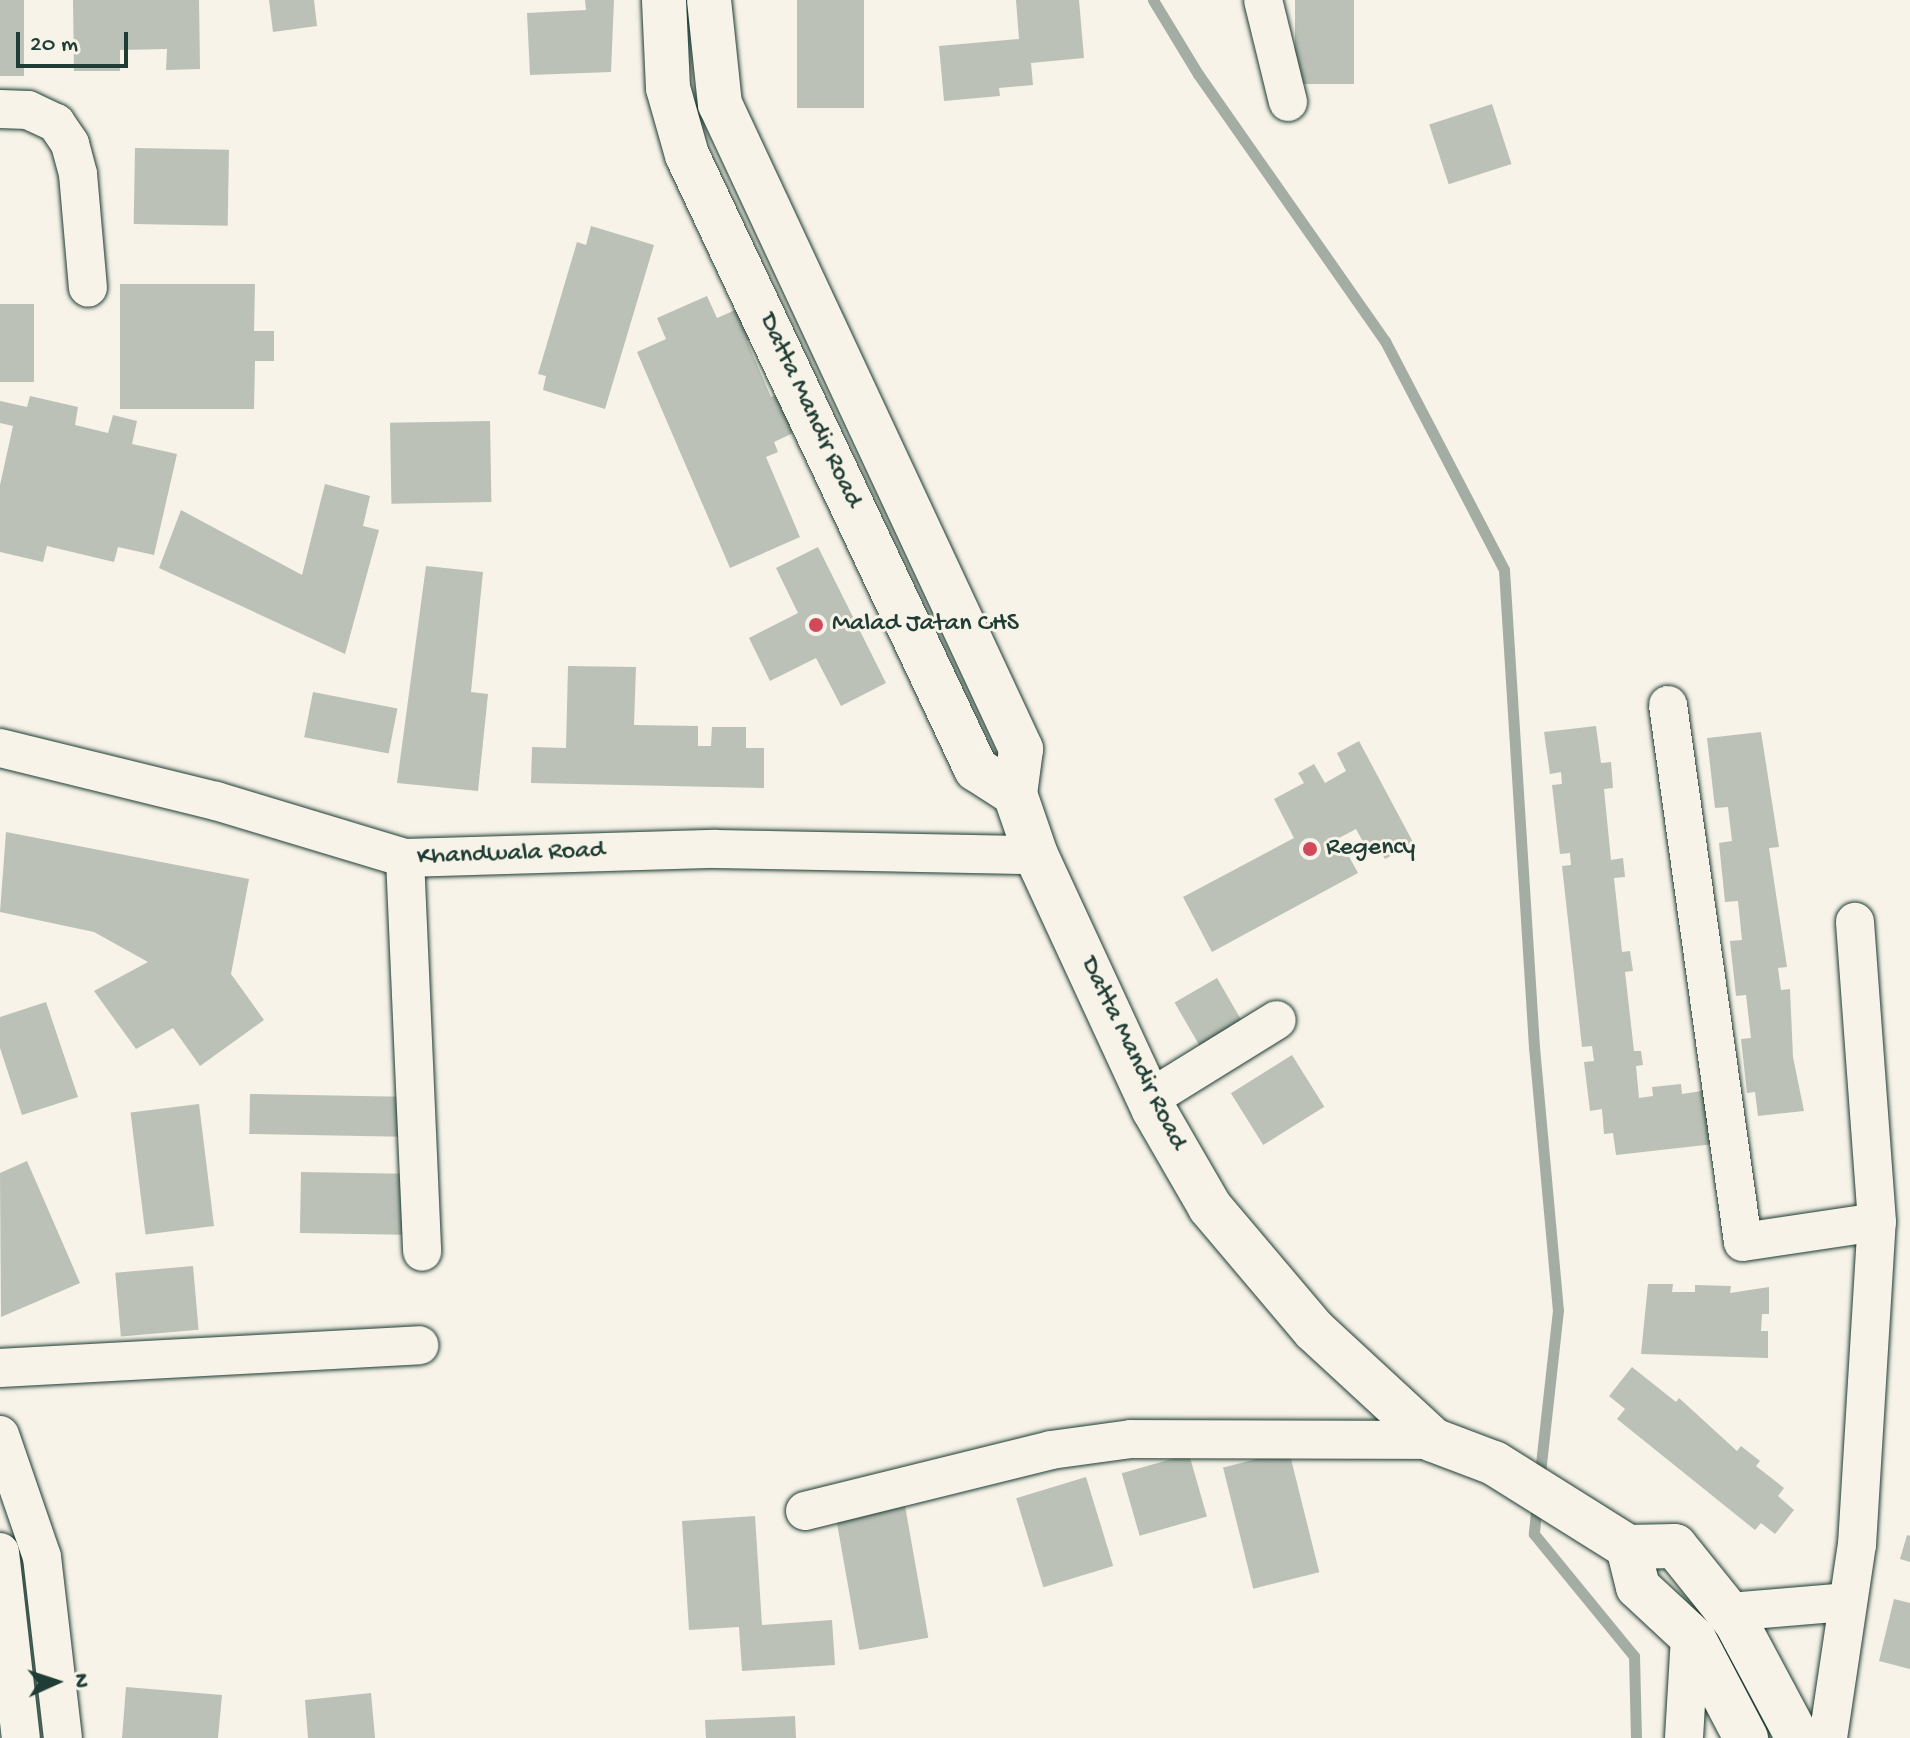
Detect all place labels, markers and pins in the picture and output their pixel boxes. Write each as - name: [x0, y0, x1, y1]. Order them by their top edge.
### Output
- place label: Malad Jatan CHS: [832, 609, 1019, 641]
- marker: Malad Jatan CHS: [807, 616, 825, 634]
- place label: Regency: [1326, 833, 1415, 865]
- marker: Regency: [1301, 840, 1319, 858]

